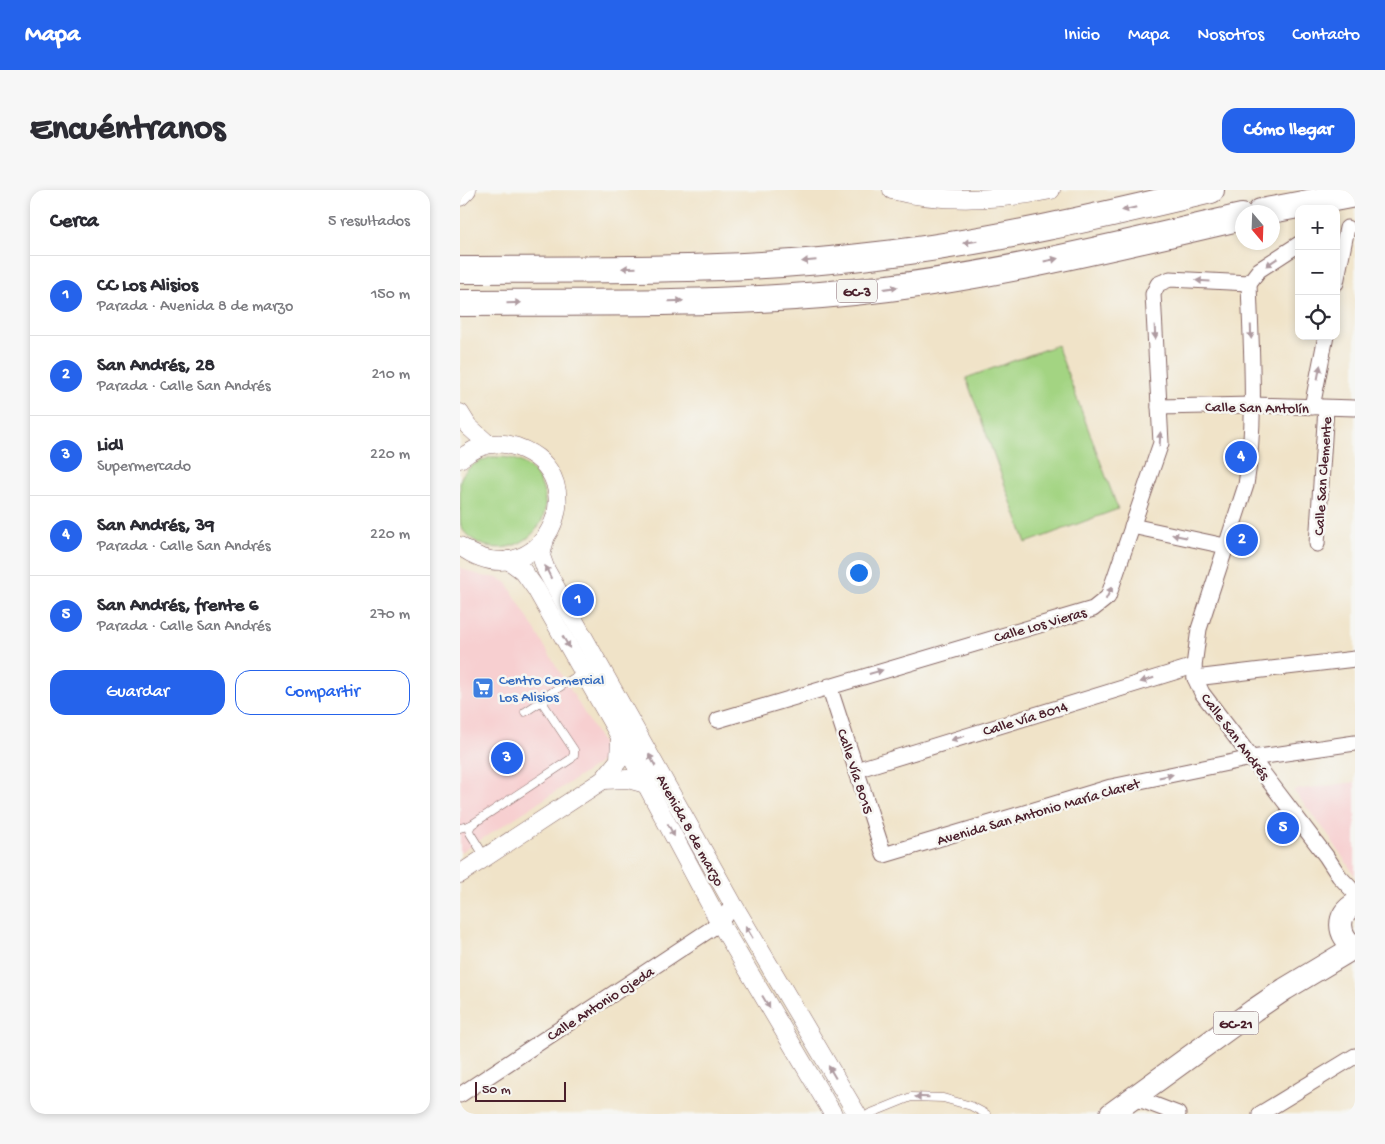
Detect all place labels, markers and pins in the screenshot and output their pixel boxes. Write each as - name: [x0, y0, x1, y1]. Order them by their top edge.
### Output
- pin: 4: [1225, 438, 1257, 476]
- pin: 2: [1226, 521, 1258, 559]
- pin: 1: [562, 581, 594, 619]
- place label: Centro Comercial Los Alisios: [499, 672, 604, 707]
- supermarket icon: Centro Comercial Los Alisios: [471, 676, 495, 700]
- pin: 3: [491, 739, 523, 777]
- pin: 5: [1267, 809, 1299, 847]

